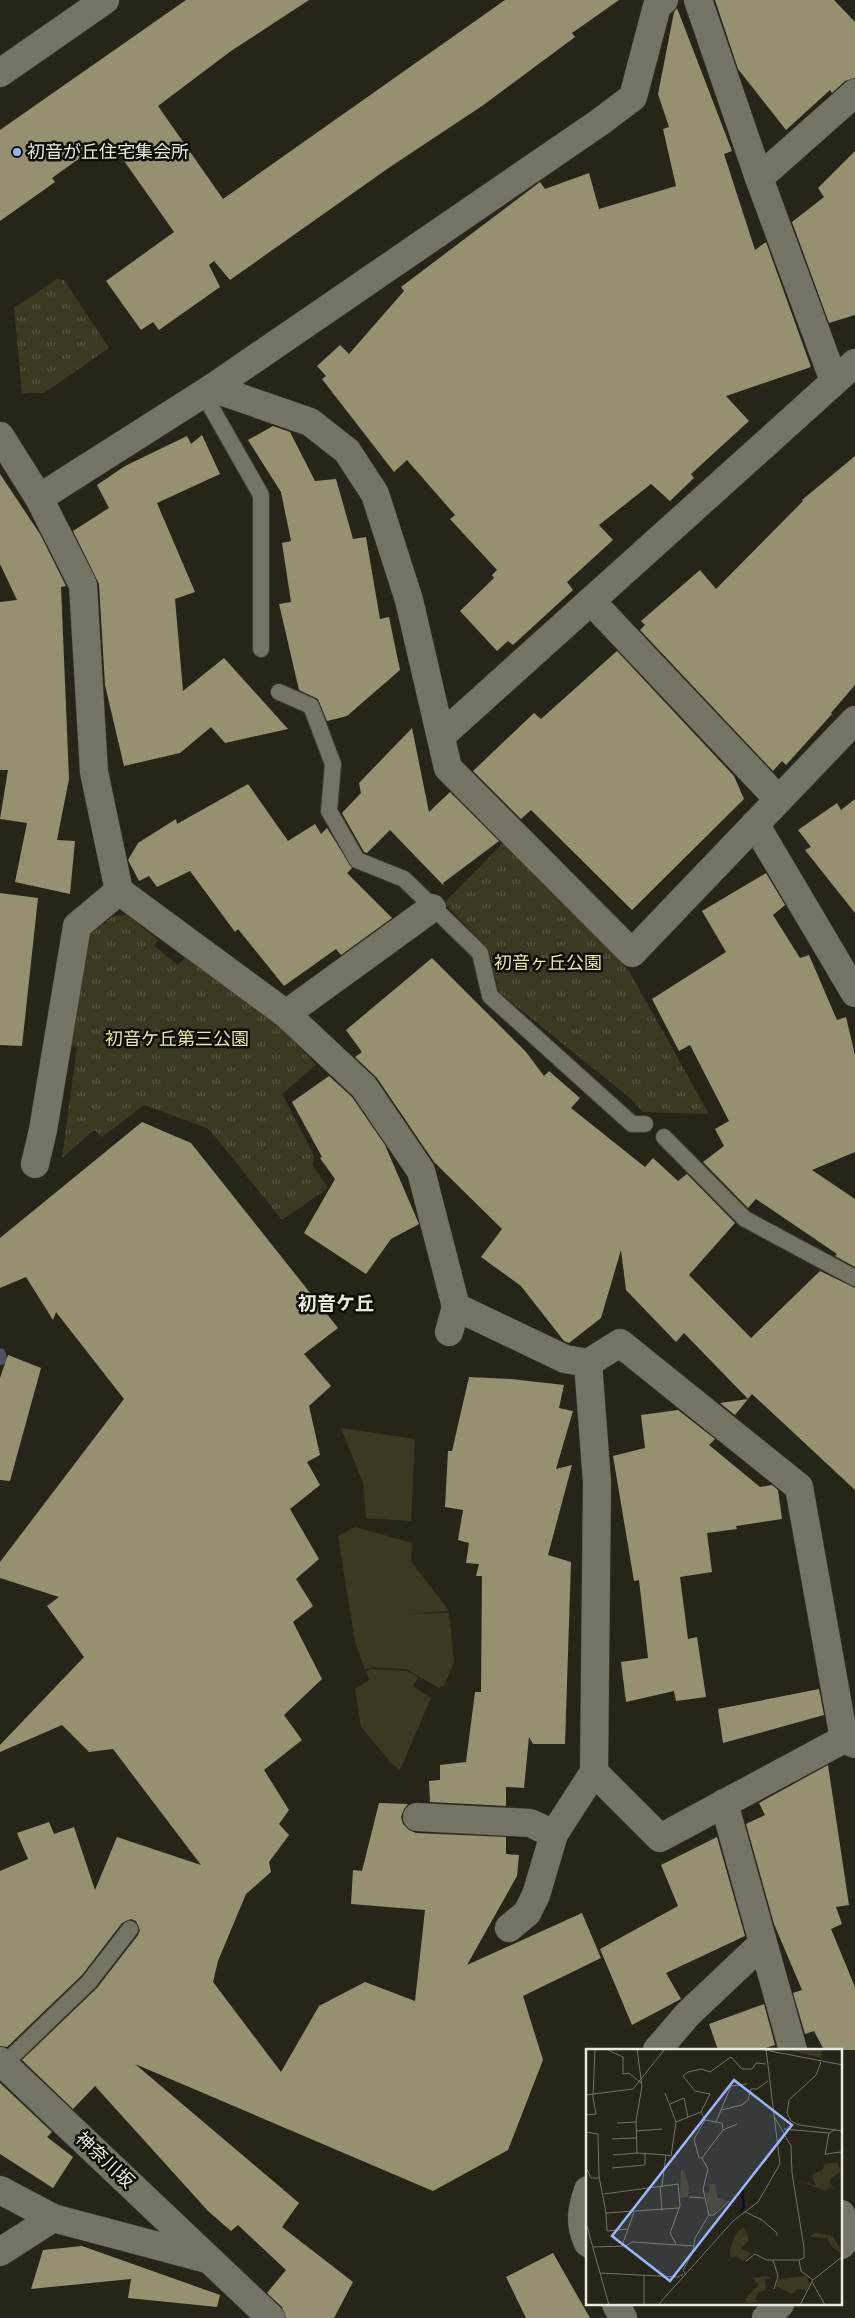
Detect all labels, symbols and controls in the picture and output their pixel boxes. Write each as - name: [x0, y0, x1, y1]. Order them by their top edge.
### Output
- place label: 初音が丘住宅集会所: [27, 141, 189, 163]
- marker: 初音が丘住宅集会所: [11, 146, 23, 158]
- park label: 初音ヶ丘公園: [494, 952, 602, 974]
- park label: 初音ケ丘第三公園: [105, 1028, 249, 1050]
- district label: 初音ケ丘: [298, 1292, 374, 1315]
- inset map: [586, 2049, 842, 2306]
- street label: 神奈川坂: [71, 2127, 139, 2193]

